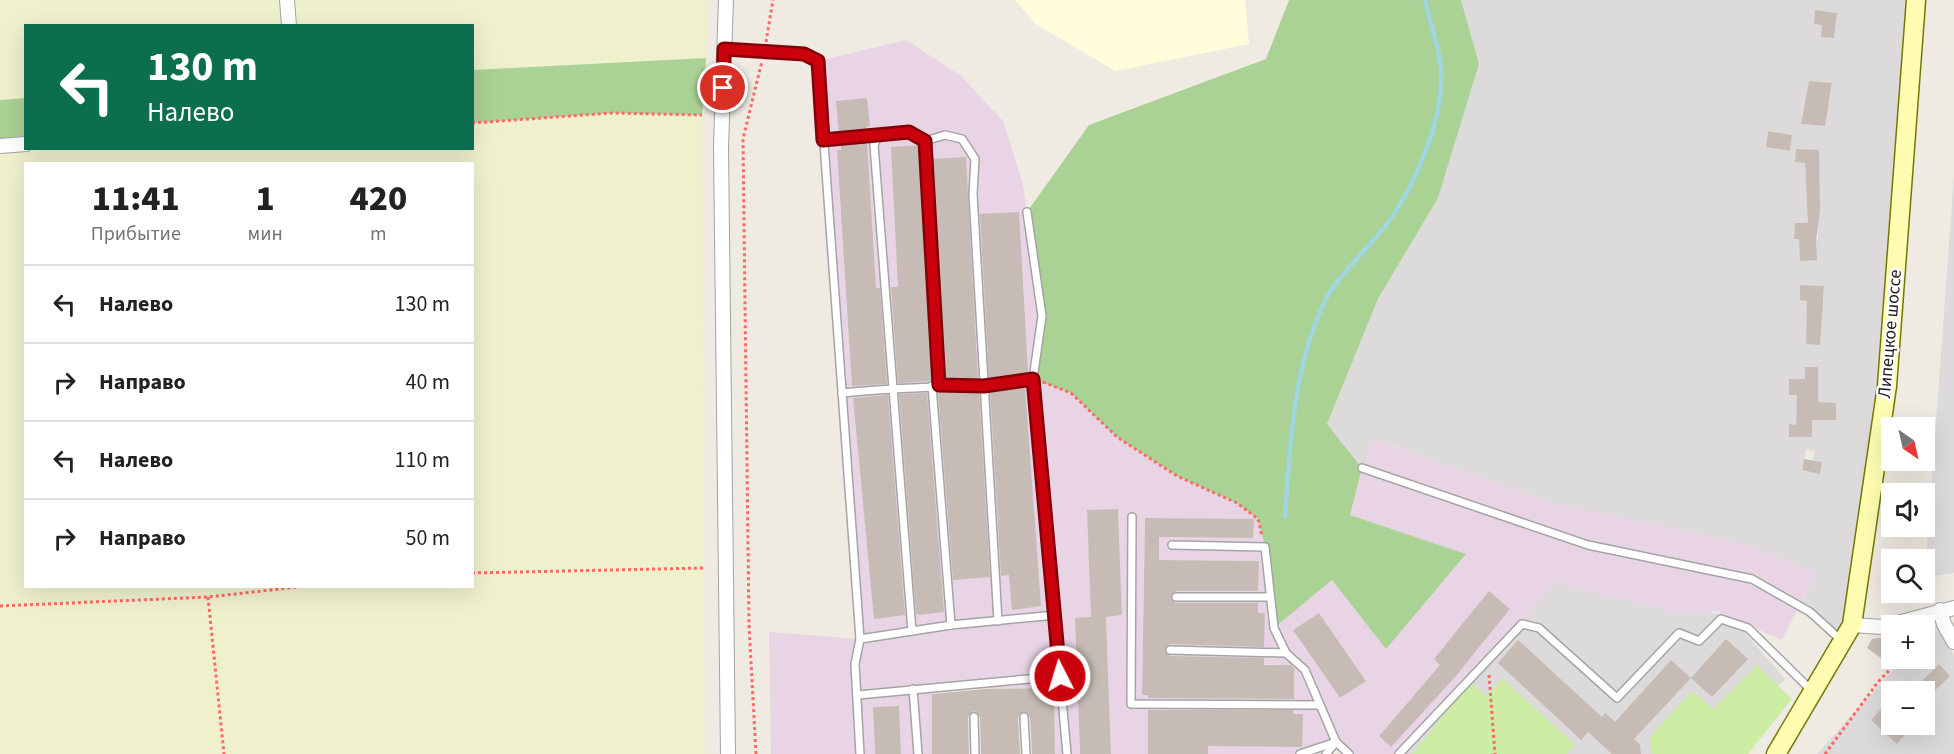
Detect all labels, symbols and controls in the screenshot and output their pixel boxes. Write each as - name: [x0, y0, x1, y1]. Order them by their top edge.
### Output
- text: 130 m: [147, 37, 258, 97]
- icon: left: [48, 48, 126, 126]
- pin: [697, 62, 748, 113]
- icon: arrive: [706, 71, 739, 104]
- text: Налево: [147, 93, 234, 132]
- text: 11:41: [92, 173, 180, 224]
- text: 1: [256, 173, 275, 224]
- text: 420: [350, 173, 407, 224]
- text: Прибытие: [91, 220, 181, 248]
- text: мин: [248, 220, 283, 248]
- text: m: [370, 220, 387, 248]
- street label: Липецкое шоссе: [1872, 269, 1908, 399]
- icon: left: [48, 288, 81, 321]
- text: Налево: [99, 288, 173, 320]
- text: 130 m: [395, 288, 450, 320]
- icon: right: [48, 366, 81, 399]
- text: Направо: [99, 366, 186, 398]
- text: 40 m: [405, 366, 450, 398]
- north arrow: [1881, 417, 1935, 471]
- map controls: [1881, 417, 1935, 735]
- icon: left: [48, 444, 81, 477]
- text: Налево: [99, 444, 173, 476]
- text: 110 m: [395, 444, 450, 476]
- button: sound: [1881, 483, 1935, 537]
- icon: right: [48, 522, 81, 555]
- text: Направо: [99, 522, 186, 554]
- text: 50 m: [405, 522, 450, 554]
- button: search: [1881, 549, 1935, 603]
- button: +: [1881, 615, 1935, 669]
- position arrow: [1028, 644, 1092, 708]
- button: −: [1881, 681, 1935, 735]

